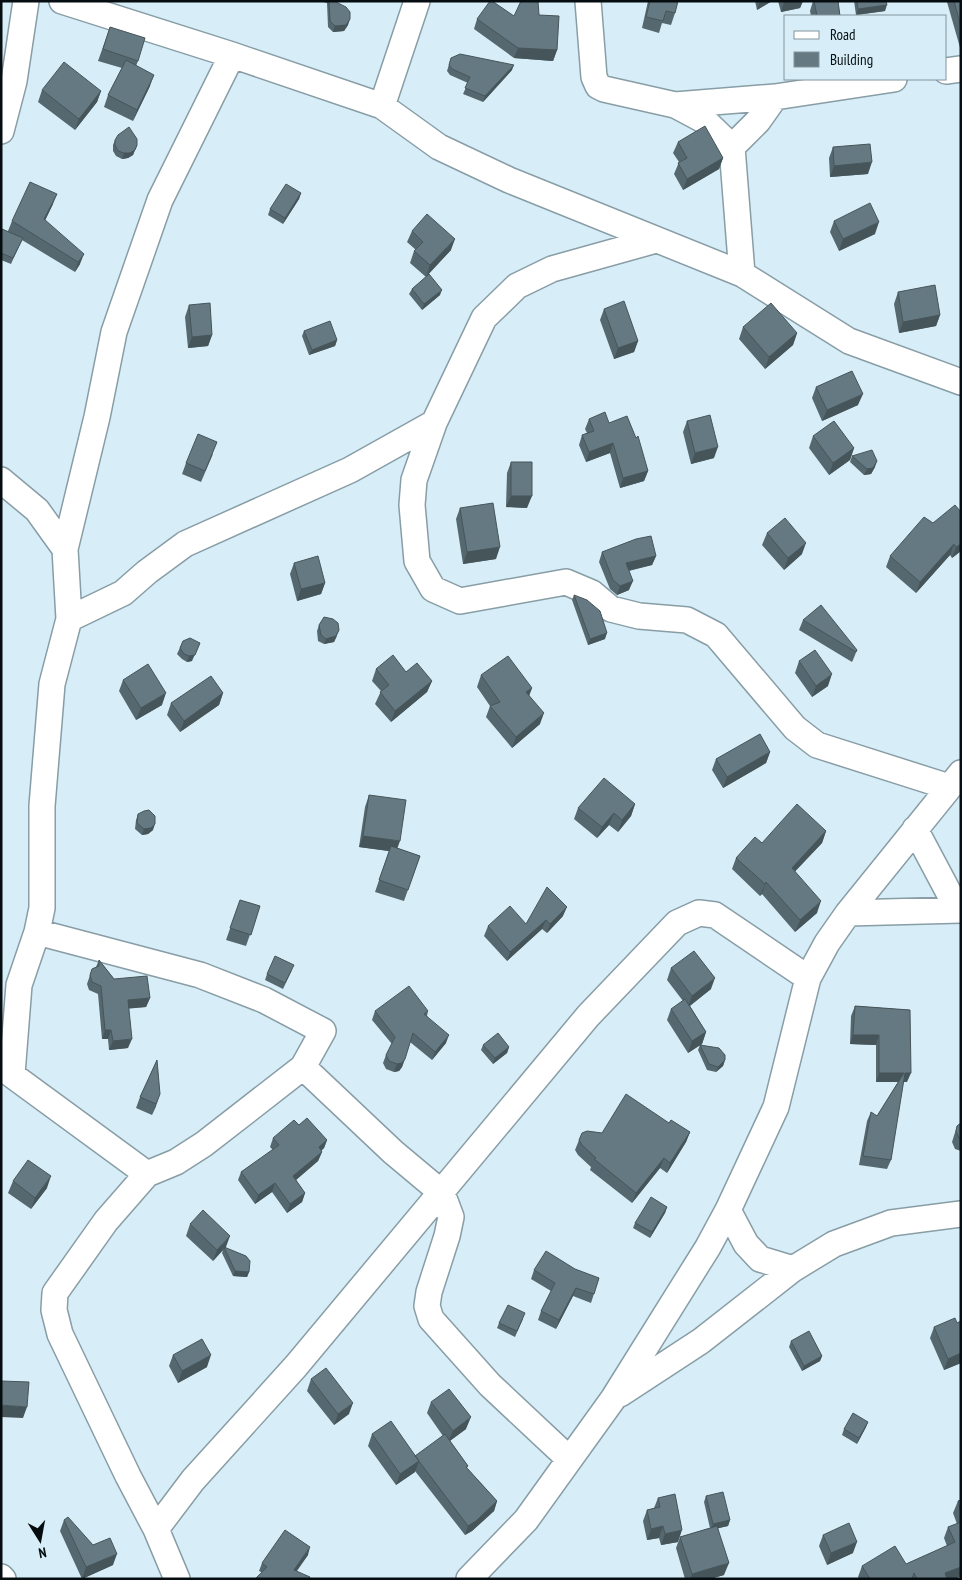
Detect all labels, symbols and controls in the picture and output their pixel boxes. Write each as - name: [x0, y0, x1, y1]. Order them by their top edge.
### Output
- legend: [784, 15, 947, 80]
- text: Road: [830, 25, 856, 44]
- text: Building: [830, 50, 873, 69]
- north arrow: [15, 1515, 65, 1565]
- text: N: [37, 1543, 48, 1562]

